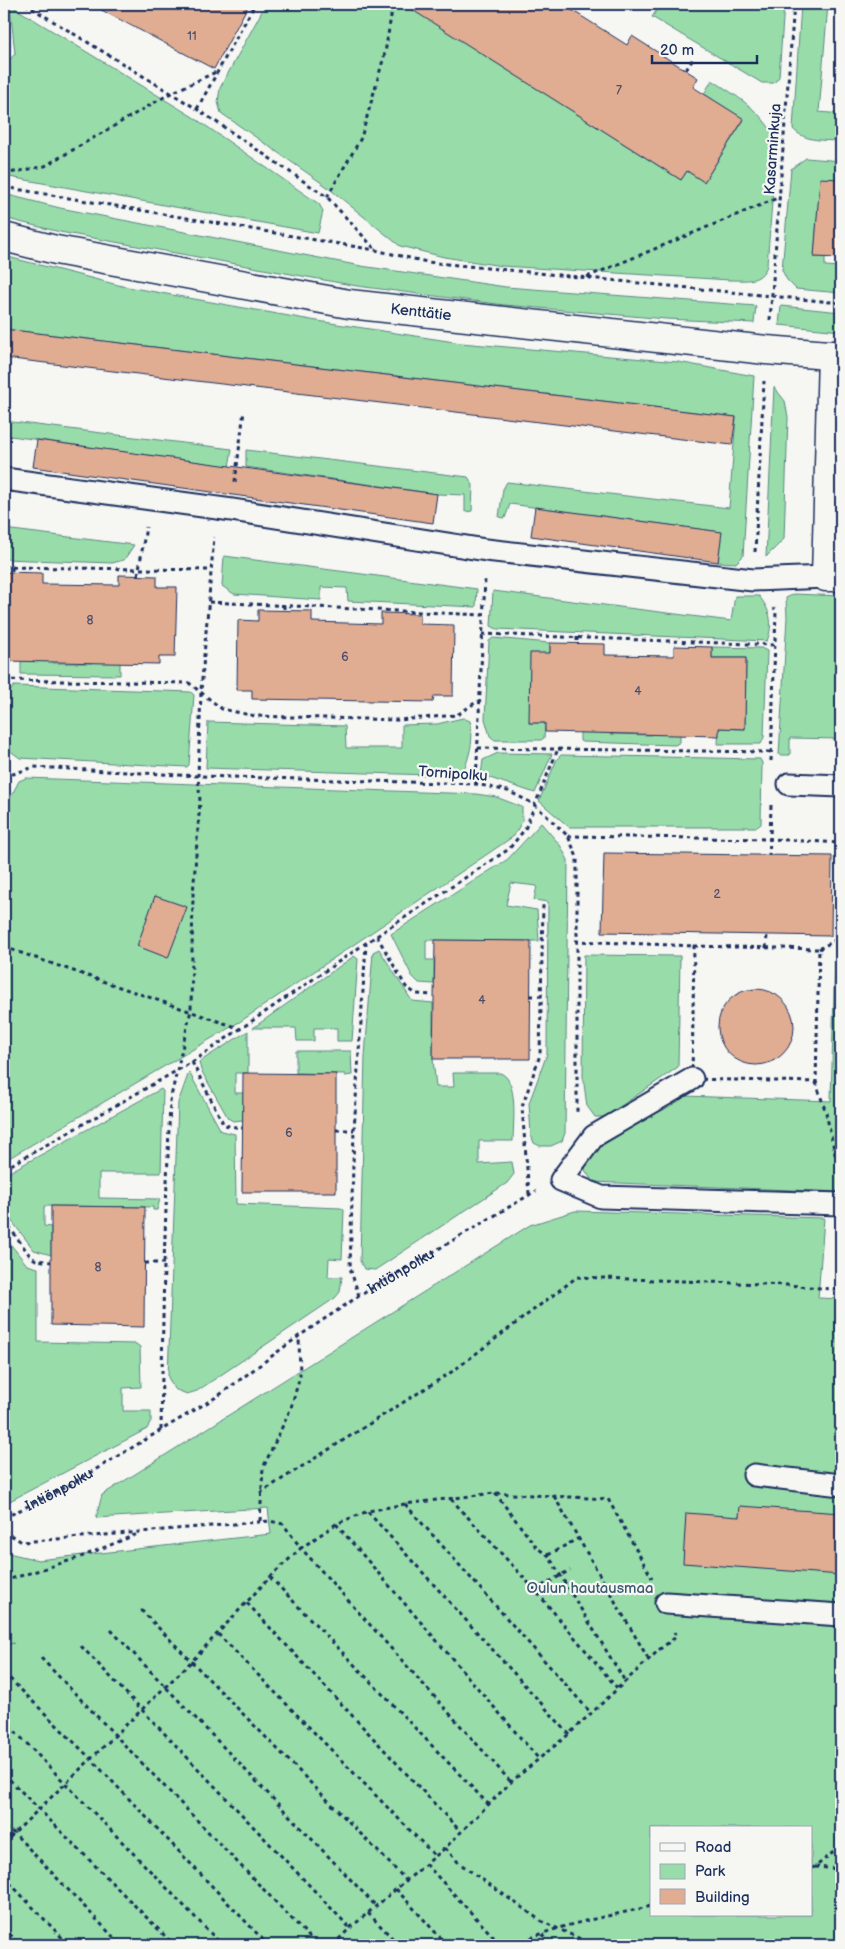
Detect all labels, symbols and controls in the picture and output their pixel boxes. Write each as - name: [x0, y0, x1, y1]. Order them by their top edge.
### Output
- house number: 11: [187, 29, 197, 44]
- scale bar: [652, 32, 758, 64]
- text: 20 m: [660, 41, 694, 60]
- house number: 7: [616, 83, 622, 98]
- street label: Kasarminkuja: [760, 103, 786, 195]
- street label: Kenttätie: [390, 299, 453, 325]
- house number: 8: [87, 613, 94, 628]
- house number: 6: [341, 650, 349, 665]
- house number: 4: [634, 684, 642, 699]
- street label: Tornipolku: [418, 762, 488, 786]
- house number: 2: [713, 887, 721, 902]
- house number: 4: [478, 993, 486, 1008]
- house number: 6: [285, 1126, 293, 1141]
- street label: Intiönpolku: [364, 1244, 438, 1298]
- house number: 8: [95, 1260, 102, 1275]
- street label: Intiönpolku: [22, 1464, 97, 1515]
- park label: Oulun hautausmaa: [527, 1579, 653, 1598]
- legend: [650, 1826, 812, 1916]
- text: Road: [695, 1838, 731, 1857]
- text: Park: [695, 1862, 726, 1881]
- text: Building: [695, 1888, 750, 1907]

